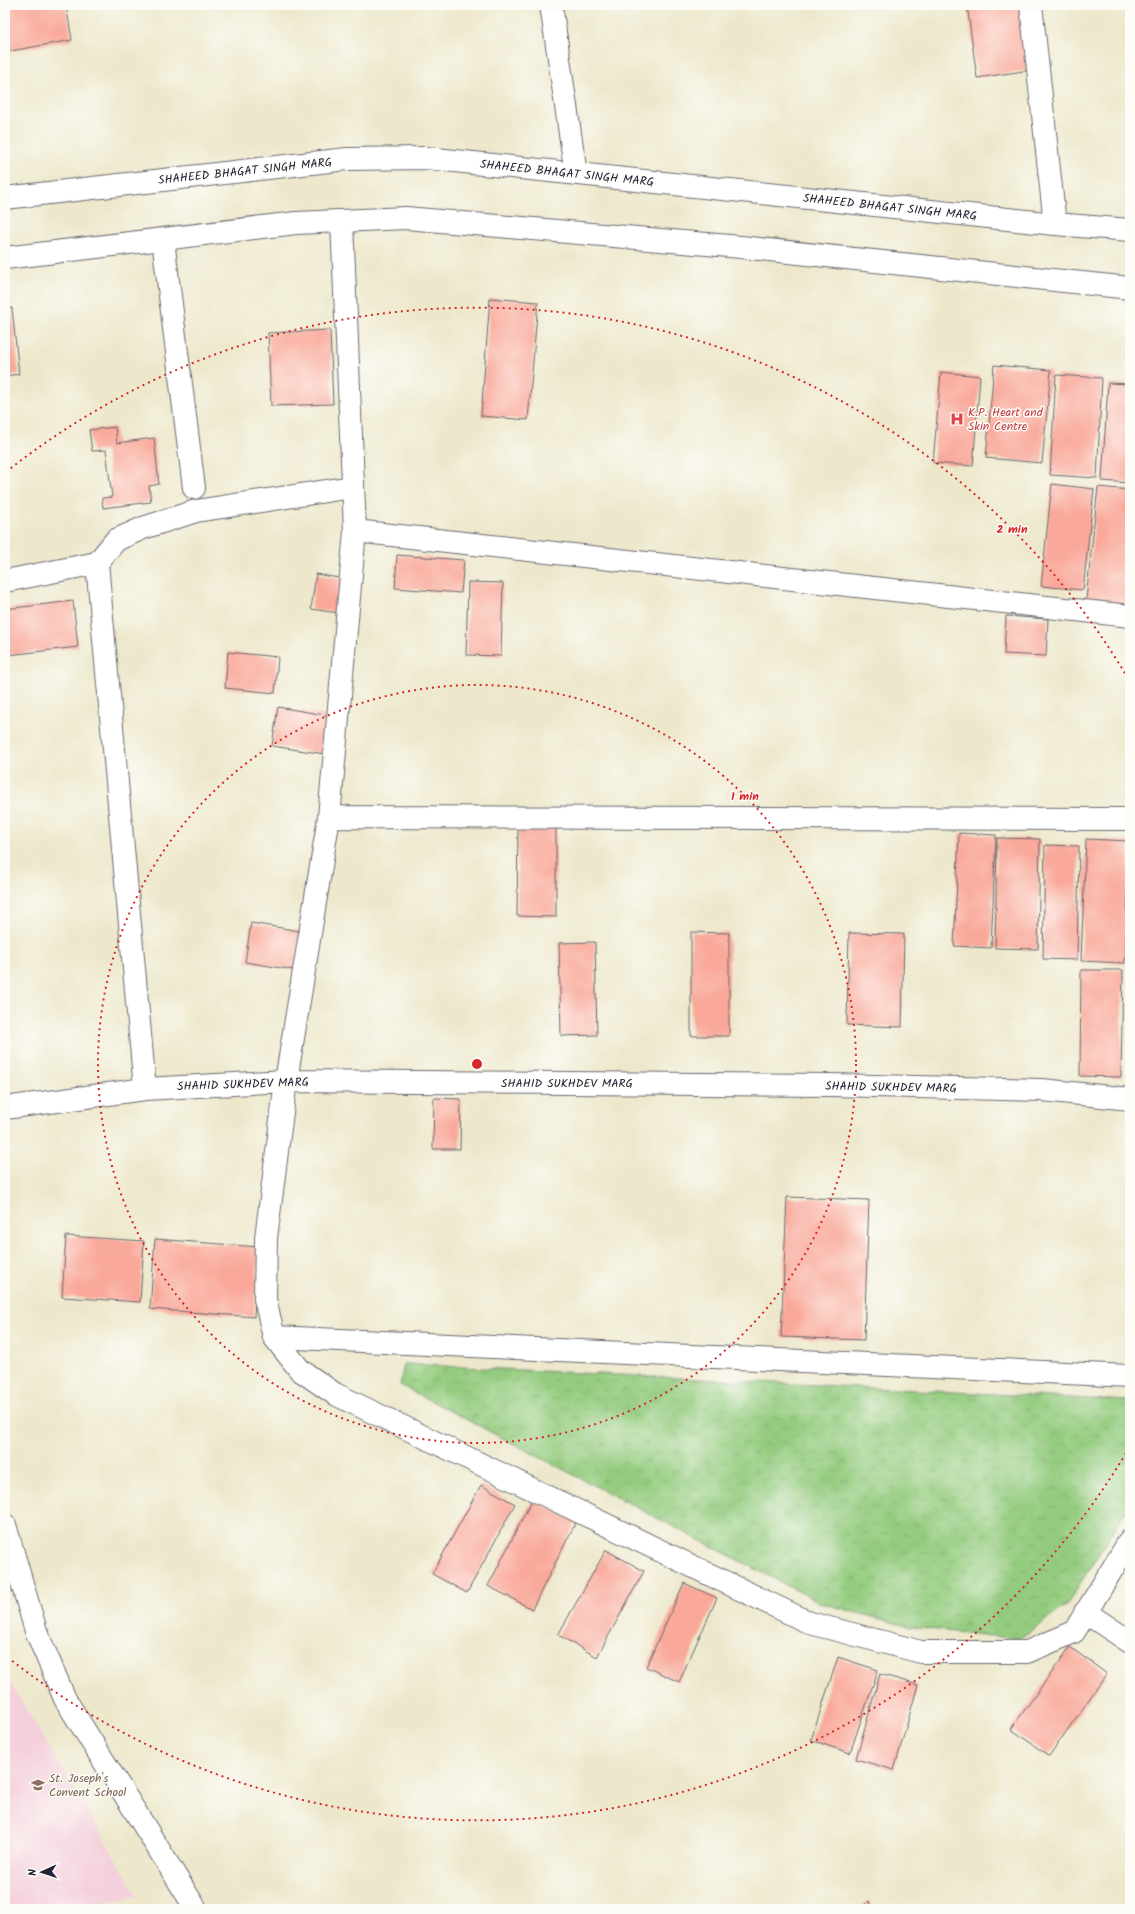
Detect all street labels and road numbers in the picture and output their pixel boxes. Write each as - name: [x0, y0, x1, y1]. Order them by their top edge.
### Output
- street label: SHAHEED BHAGAT SINGH MARG: [157, 153, 333, 190]
- street label: SHAHEED BHAGAT SINGH MARG: [479, 155, 655, 192]
- street label: SHAHEED BHAGAT SINGH MARG: [802, 189, 978, 226]
- street label: SHAHID SUKHDEV MARG: [177, 1073, 309, 1096]
- street label: SHAHID SUKHDEV MARG: [501, 1074, 633, 1093]
- street label: SHAHID SUKHDEV MARG: [825, 1077, 957, 1098]

